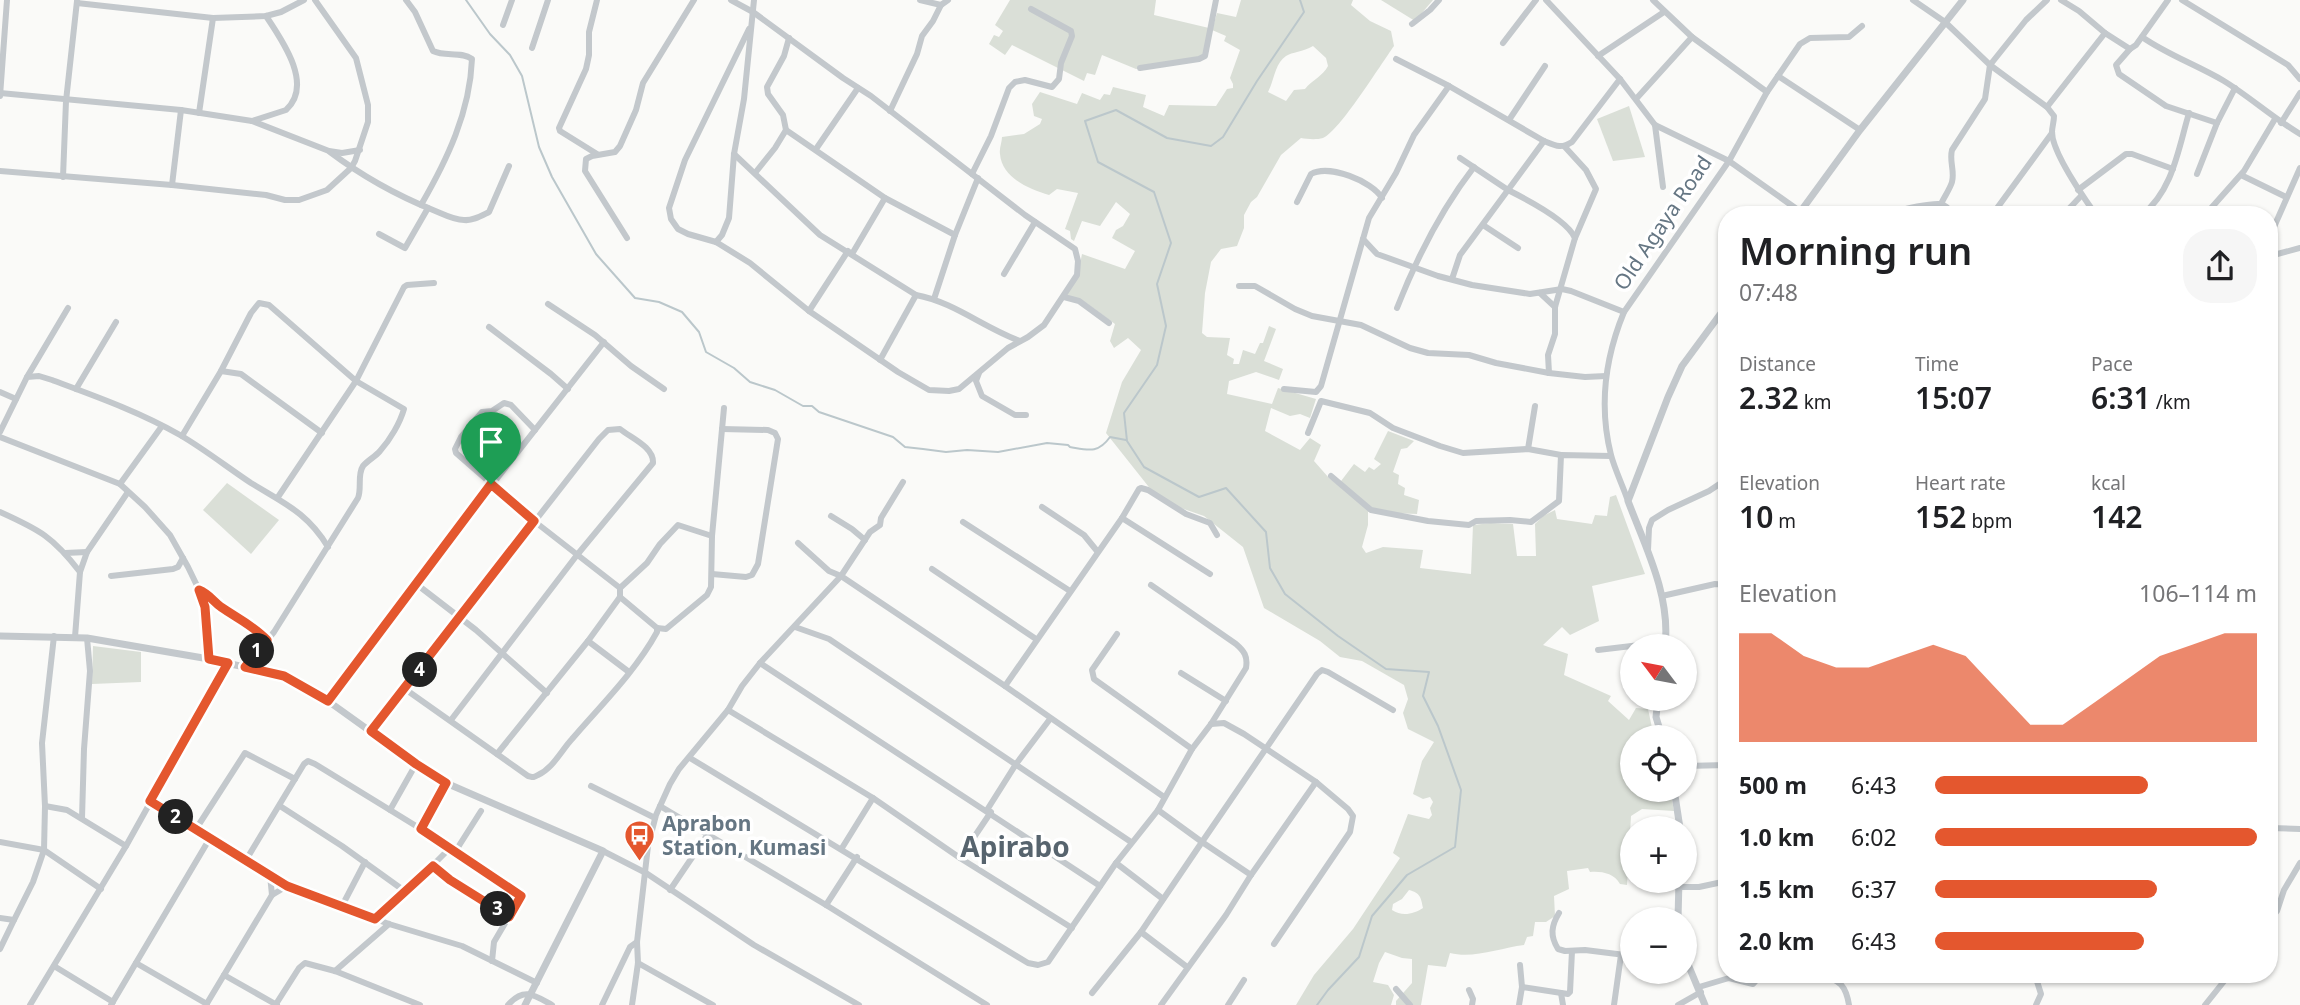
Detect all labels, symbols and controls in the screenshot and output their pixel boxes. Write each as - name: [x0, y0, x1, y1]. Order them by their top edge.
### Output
- street label: Old Agaya Road: [1607, 150, 1718, 295]
- text: Morning run: [1739, 224, 1972, 276]
- button: share: [2183, 229, 2257, 303]
- text: 07:48: [1739, 276, 1798, 308]
- text: Distance: [1739, 351, 1816, 377]
- text: Time: [1915, 351, 1959, 377]
- text: Pace: [2091, 351, 2133, 377]
- text: 2.32: [1739, 377, 1799, 418]
- text: 15:07: [1915, 377, 1992, 418]
- text: 6:31: [2091, 377, 2151, 418]
- text: km: [1799, 389, 1832, 415]
- text: /km: [2151, 389, 2191, 415]
- pin: [461, 412, 521, 484]
- icon: arrive: [472, 423, 510, 461]
- text: Elevation: [1739, 470, 1820, 496]
- text: Heart rate: [1915, 470, 2006, 496]
- text: kcal: [2091, 470, 2126, 496]
- text: 10: [1739, 496, 1773, 537]
- text: 152: [1915, 496, 1966, 537]
- text: 142: [2091, 496, 2142, 537]
- text: m: [1773, 508, 1796, 534]
- text: bpm: [1966, 508, 2013, 534]
- text: Elevation: [1739, 577, 1837, 609]
- text: 106–114 m: [2139, 577, 2257, 609]
- pin: 1: [240, 634, 274, 668]
- north arrow: [1620, 634, 1698, 710]
- map controls: [1620, 634, 1697, 984]
- text: 1: [251, 637, 262, 663]
- pin: 4: [402, 652, 438, 688]
- text: 4: [414, 656, 425, 682]
- button: locate: [1620, 725, 1697, 802]
- text: 500 m: [1739, 769, 1807, 801]
- text: 6:43: [1851, 769, 1897, 801]
- pin: 2: [158, 800, 194, 834]
- text: 2: [170, 803, 181, 829]
- place label: Aprabon Station, Kumasi: [662, 809, 826, 861]
- button: +: [1620, 816, 1697, 893]
- bus stop icon: Aprabon Station, Kumasi: [622, 819, 656, 863]
- text: 1.0 km: [1739, 821, 1814, 853]
- text: 6:02: [1851, 821, 1897, 853]
- district label: Apirabo: [960, 827, 1070, 865]
- text: 1.5 km: [1739, 873, 1814, 905]
- text: 6:37: [1851, 873, 1897, 905]
- pin: 3: [480, 892, 516, 926]
- text: 3: [492, 895, 503, 921]
- button: −: [1620, 907, 1697, 984]
- text: 2.0 km: [1739, 925, 1814, 957]
- text: 6:43: [1851, 925, 1897, 957]

